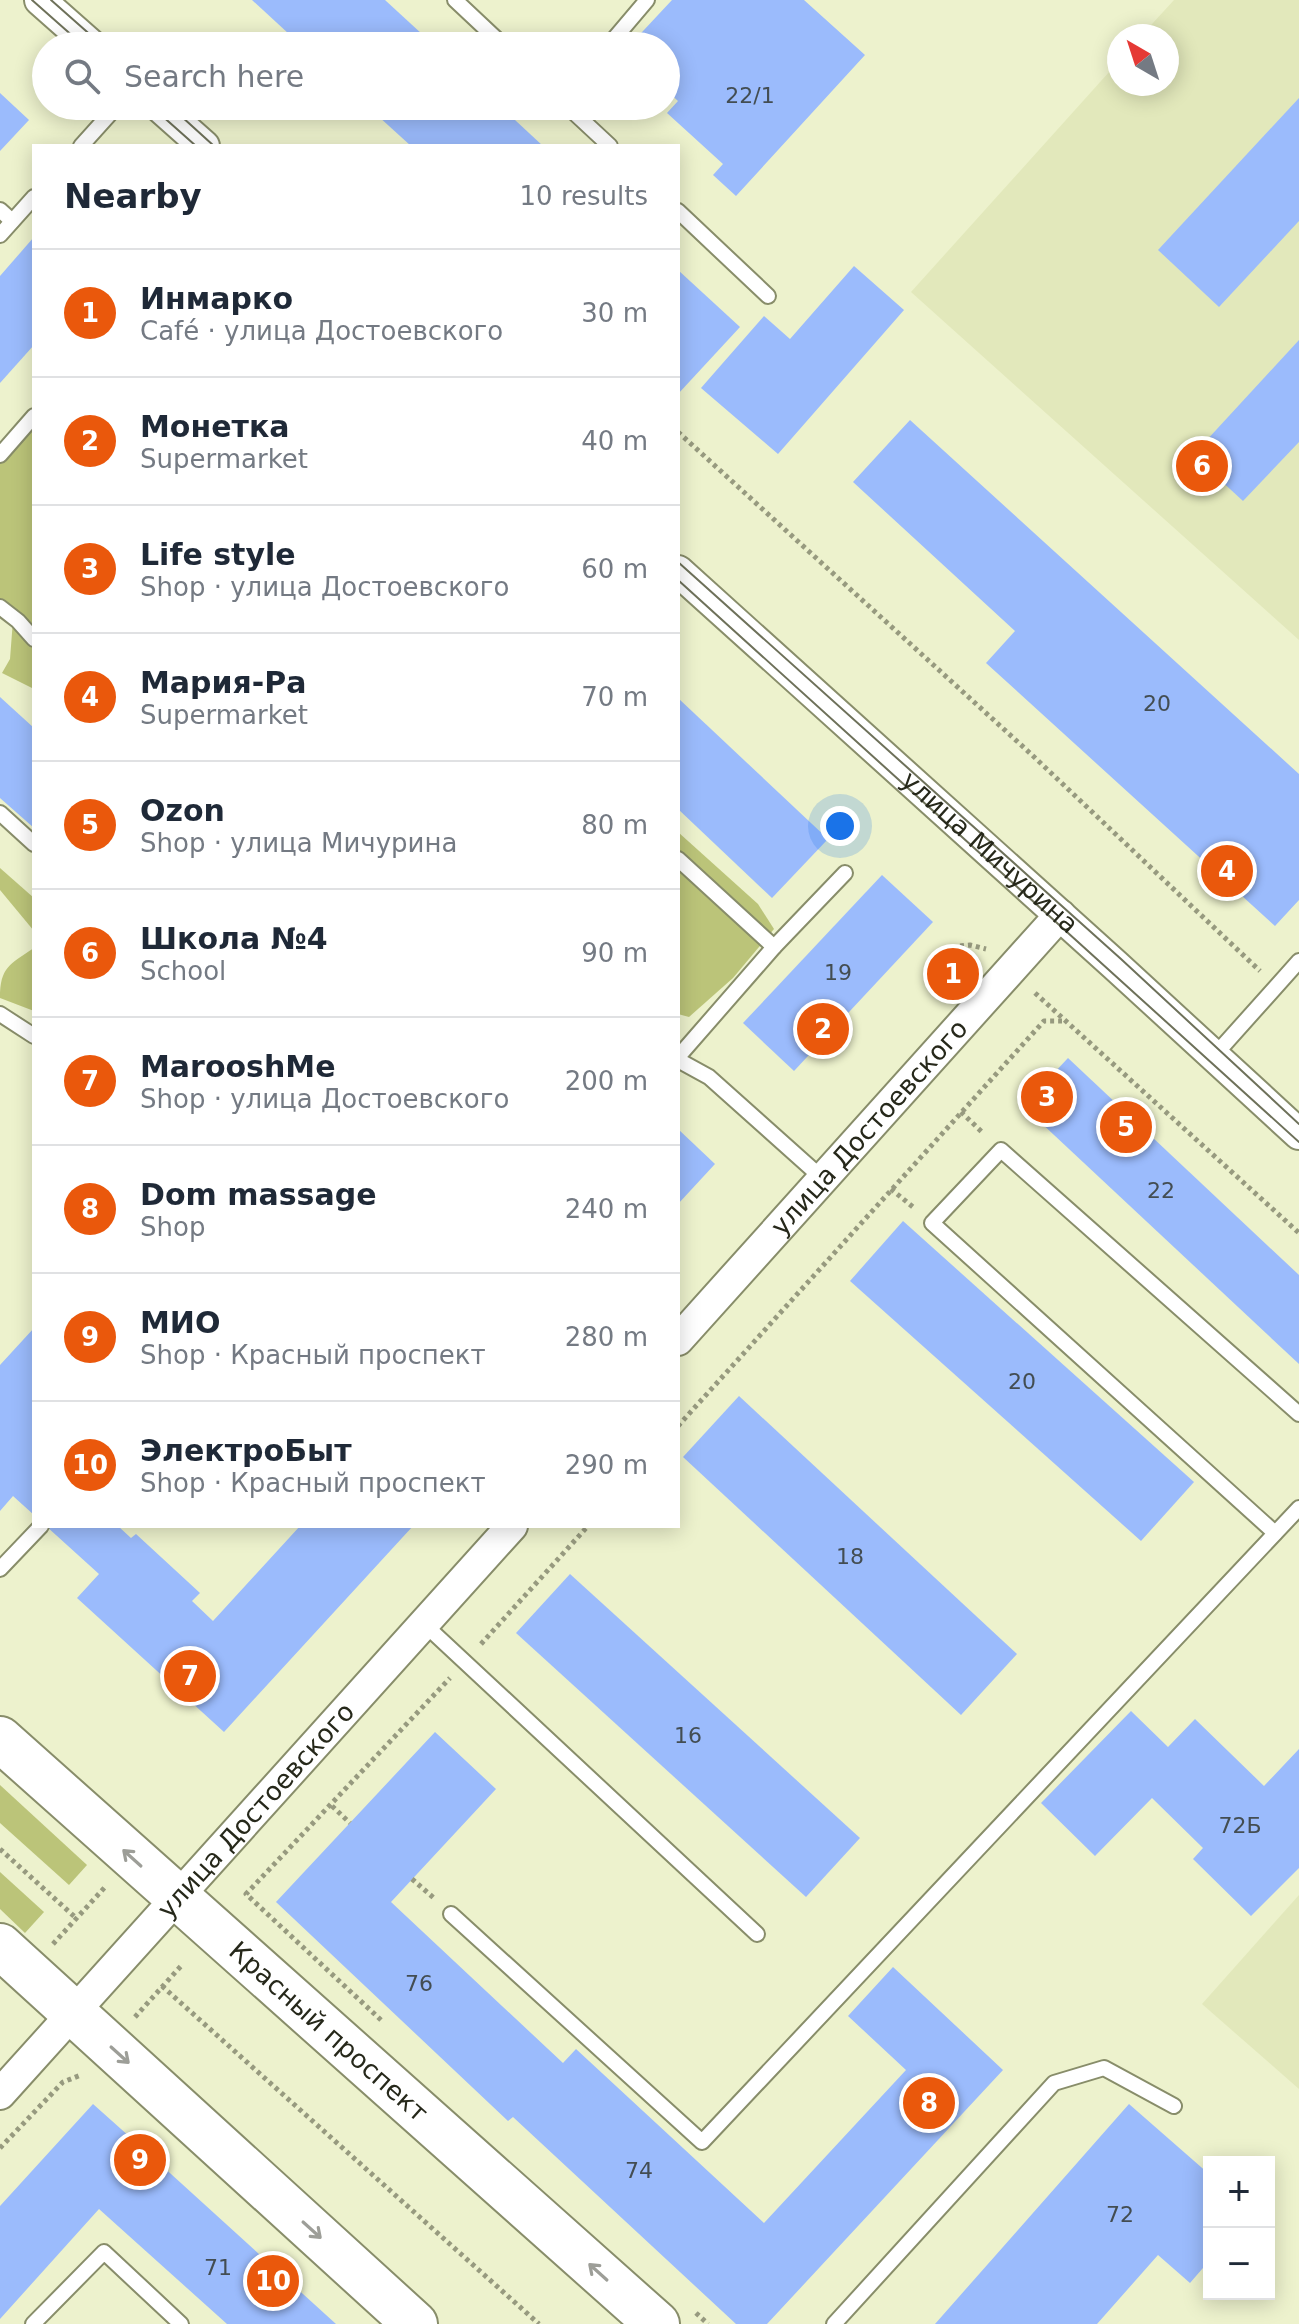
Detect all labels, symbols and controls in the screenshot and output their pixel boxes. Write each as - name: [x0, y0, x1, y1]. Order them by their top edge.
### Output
- north arrow: [1107, 24, 1179, 96]
- search box: [32, 32, 680, 120]
- icon: search: [60, 54, 104, 98]
- text: Search here: [124, 59, 304, 94]
- house number: 22/1: [725, 83, 775, 108]
- text: Nearby: [64, 176, 202, 216]
- text: 10 results: [520, 181, 648, 211]
- text: Инмарко: [140, 281, 293, 316]
- text: 1: [81, 298, 99, 328]
- text: 30 m: [581, 298, 648, 328]
- text: Café · улица Достоевского: [140, 316, 503, 346]
- text: Монетка: [140, 409, 290, 444]
- text: 2: [81, 426, 99, 456]
- text: 40 m: [581, 426, 648, 456]
- pin: 6: [1176, 436, 1228, 496]
- text: Supermarket: [140, 444, 308, 474]
- text: Life style: [140, 537, 296, 572]
- text: 3: [81, 554, 99, 584]
- text: 60 m: [581, 554, 648, 584]
- text: Shop · улица Достоевского: [140, 572, 509, 602]
- text: Мария-Ра: [140, 665, 307, 700]
- text: 4: [81, 682, 99, 712]
- text: 70 m: [581, 682, 648, 712]
- house number: 20: [1143, 691, 1171, 716]
- text: Supermarket: [140, 700, 308, 730]
- street label: улица Мичурина: [895, 765, 1084, 939]
- text: Ozon: [140, 793, 225, 828]
- your location: [820, 806, 860, 846]
- text: 5: [81, 810, 99, 840]
- text: 80 m: [581, 810, 648, 840]
- text: Shop · улица Мичурина: [140, 828, 457, 858]
- pin: 4: [1201, 841, 1253, 901]
- text: Школа №4: [140, 921, 328, 956]
- text: 6: [81, 938, 99, 968]
- text: 90 m: [581, 938, 648, 968]
- pin: 1: [927, 944, 979, 1004]
- text: School: [140, 956, 226, 986]
- house number: 19: [824, 960, 852, 985]
- pin: 2: [797, 999, 849, 1059]
- street label: улица Достоевского: [765, 1013, 974, 1241]
- text: MarooshMe: [140, 1049, 336, 1084]
- text: 7: [81, 1066, 99, 1096]
- text: 200 m: [565, 1066, 648, 1096]
- pin: 3: [1021, 1067, 1073, 1127]
- text: Shop · улица Достоевского: [140, 1084, 509, 1114]
- pin: 5: [1100, 1097, 1152, 1157]
- text: Dom massage: [140, 1177, 377, 1212]
- house number: 22: [1147, 1178, 1175, 1203]
- text: 8: [81, 1194, 99, 1224]
- text: 240 m: [565, 1194, 648, 1224]
- text: Shop: [140, 1212, 205, 1242]
- text: МИО: [140, 1305, 220, 1340]
- text: 9: [81, 1322, 99, 1352]
- text: 280 m: [565, 1322, 648, 1352]
- text: Shop · Красный проспект: [140, 1340, 486, 1370]
- house number: 20: [1008, 1369, 1036, 1394]
- text: ЭлектроБыт: [140, 1433, 352, 1468]
- text: 10: [72, 1450, 108, 1480]
- text: 290 m: [565, 1450, 648, 1480]
- text: Shop · Красный проспект: [140, 1468, 486, 1498]
- house number: 18: [836, 1544, 864, 1569]
- pin: 7: [164, 1646, 216, 1706]
- street label: улица Достоевского: [151, 1696, 360, 1924]
- house number: 16: [674, 1723, 702, 1748]
- house number: 72Б: [1218, 1813, 1262, 1838]
- one-way arrow: [122, 1848, 142, 1867]
- street label: Красный проспект: [223, 1935, 434, 2128]
- house number: 76: [405, 1971, 433, 1996]
- one-way arrow: [109, 2046, 129, 2064]
- pin: 8: [903, 2073, 955, 2133]
- pin: 9: [114, 2130, 166, 2190]
- map controls: [1203, 2156, 1275, 2300]
- button: +: [1203, 2156, 1275, 2228]
- house number: 74: [625, 2158, 653, 2183]
- house number: 72: [1106, 2202, 1134, 2227]
- one-way arrow: [301, 2220, 322, 2239]
- button: −: [1203, 2228, 1275, 2300]
- pin: 10: [247, 2251, 299, 2311]
- house number: 71: [204, 2255, 232, 2280]
- one-way arrow: [589, 2264, 609, 2282]

